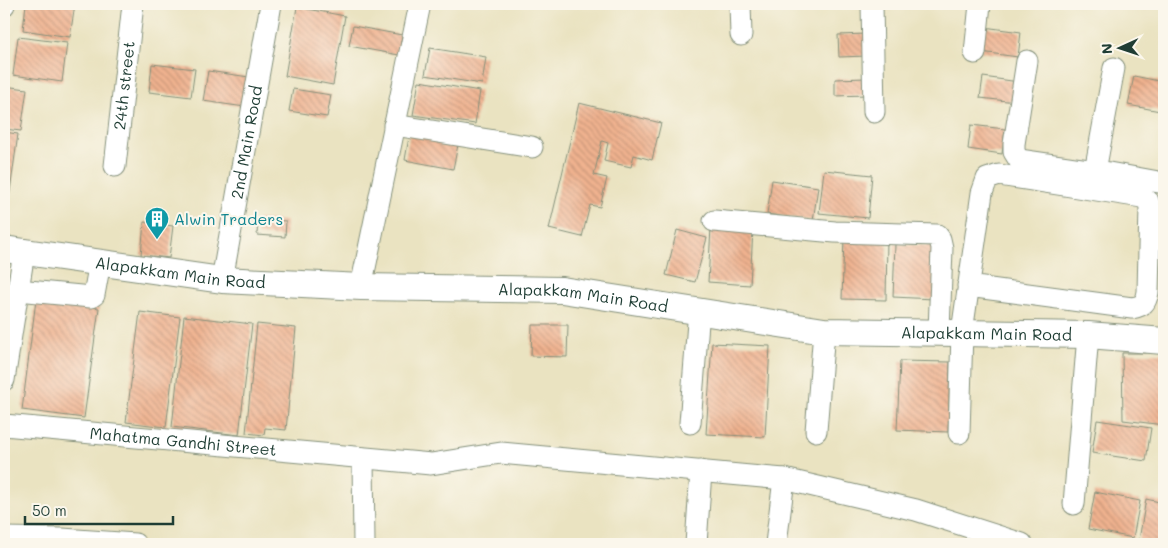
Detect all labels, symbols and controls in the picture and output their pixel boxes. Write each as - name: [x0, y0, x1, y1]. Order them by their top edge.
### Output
- north arrow: [1096, 22, 1146, 72]
- street label: 24th street: [108, 40, 139, 131]
- text: N: [1097, 43, 1116, 55]
- street label: 2nd Main Road: [226, 84, 266, 200]
- building icon: Alwin Traders: [144, 206, 170, 240]
- place label: Alwin Traders: [174, 208, 283, 229]
- street label: Alapakkam Main Road: [94, 251, 266, 292]
- street label: Alapakkam Main Road: [498, 278, 670, 316]
- street label: Alapakkam Main Road: [901, 321, 1072, 345]
- street label: Mahatma Gandhi Street: [89, 422, 278, 460]
- scale bar: [25, 493, 172, 525]
- text: 50 m: [32, 500, 67, 520]

